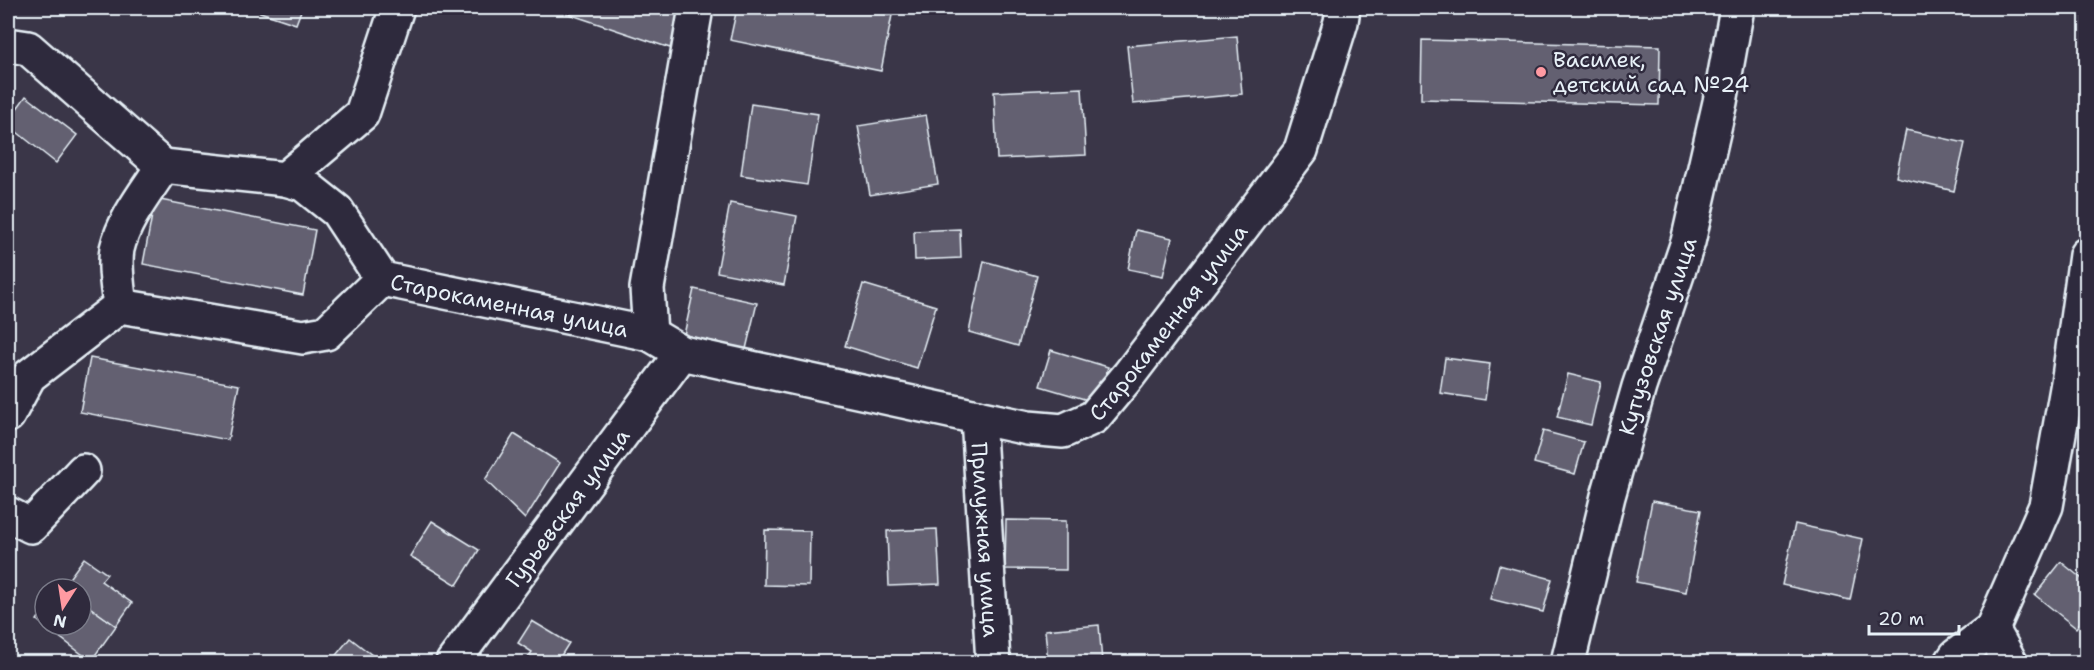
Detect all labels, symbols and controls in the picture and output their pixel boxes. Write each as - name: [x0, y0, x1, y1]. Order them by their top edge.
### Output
- place label: Василек, детский сад №24: [1553, 45, 1749, 99]
- marker: Василек, детский сад №24: [1534, 65, 1548, 79]
- street label: Старокаменная улица: [1082, 218, 1254, 427]
- street label: Кутузовская улица: [1612, 233, 1703, 439]
- street label: Старокаменная улица: [388, 267, 631, 344]
- street label: Гурьевская улица: [499, 422, 636, 593]
- street label: Прилужная улица: [965, 441, 1006, 638]
- north arrow: [33, 577, 93, 637]
- scale bar: [1869, 598, 1959, 636]
- text: 20 m: [1878, 607, 1924, 631]
- text: N: [52, 610, 68, 633]

